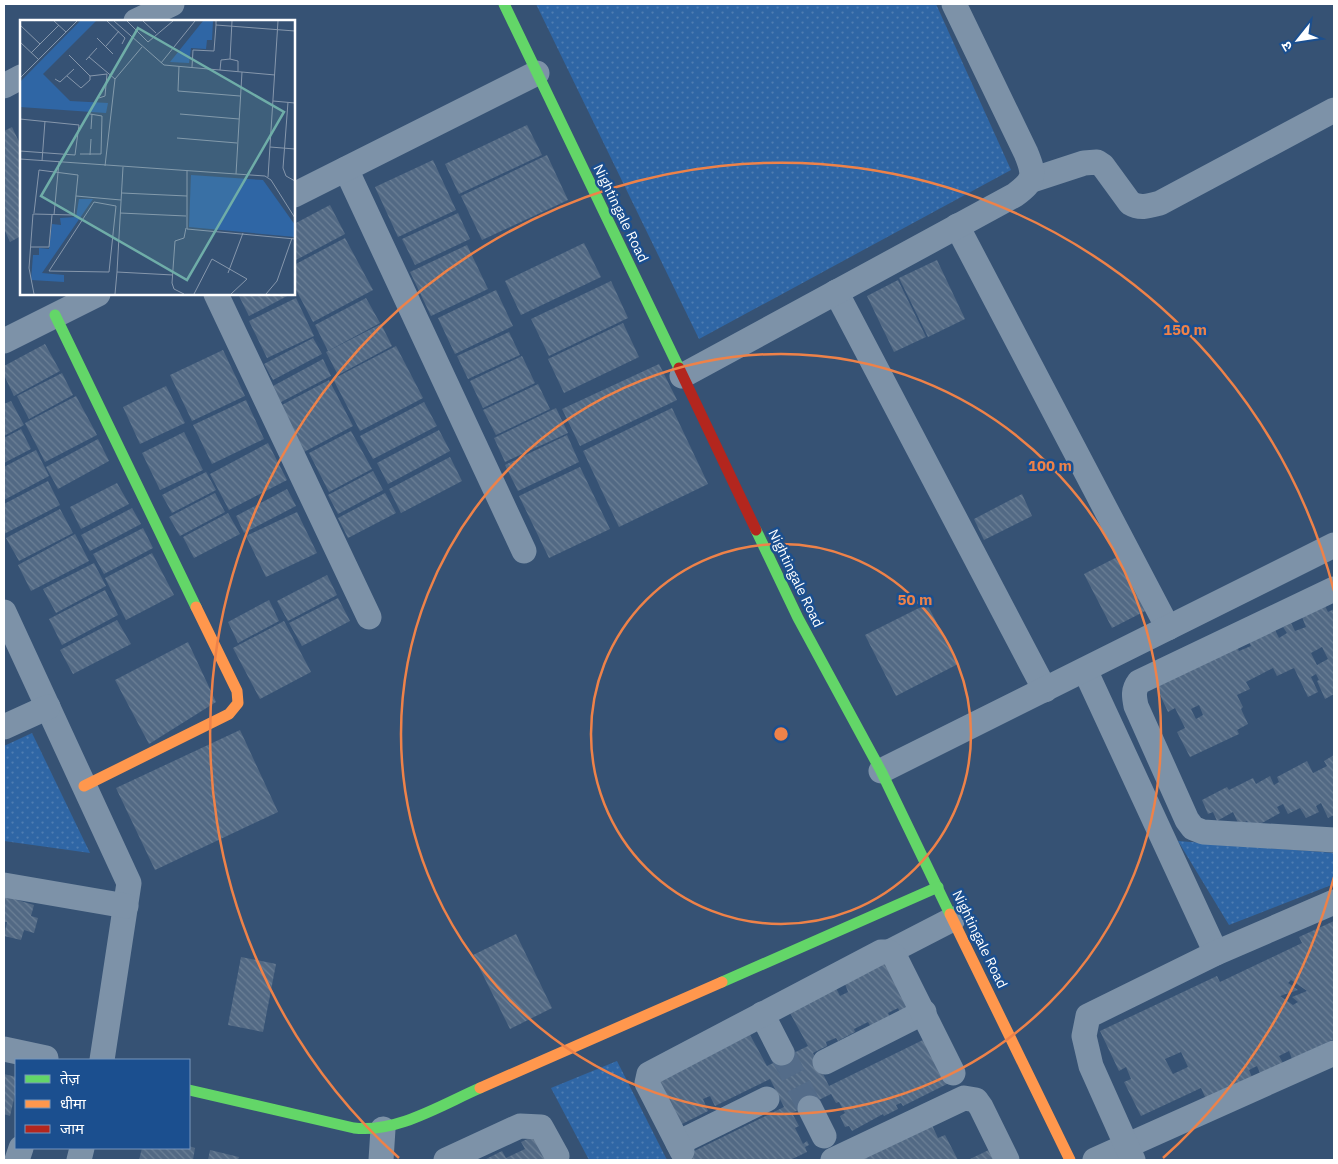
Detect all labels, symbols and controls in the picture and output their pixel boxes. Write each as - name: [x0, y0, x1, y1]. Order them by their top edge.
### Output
- north arrow: [1273, 15, 1323, 65]
- inset map: [20, 20, 295, 295]
- text: उ: [1276, 38, 1297, 55]
- street label: Nightingale Road: [589, 161, 653, 265]
- text: 150 m: [1163, 320, 1207, 339]
- text: 100 m: [1028, 456, 1072, 475]
- street label: Nightingale Road: [764, 526, 828, 630]
- text: 50 m: [898, 590, 932, 609]
- centre of rings: [772, 725, 790, 743]
- street label: Nightingale Road: [948, 887, 1012, 991]
- legend: [15, 1059, 190, 1149]
- text: तेज़: [60, 1069, 81, 1088]
- text: धीमा: [60, 1094, 87, 1113]
- text: जाम: [60, 1119, 85, 1138]

